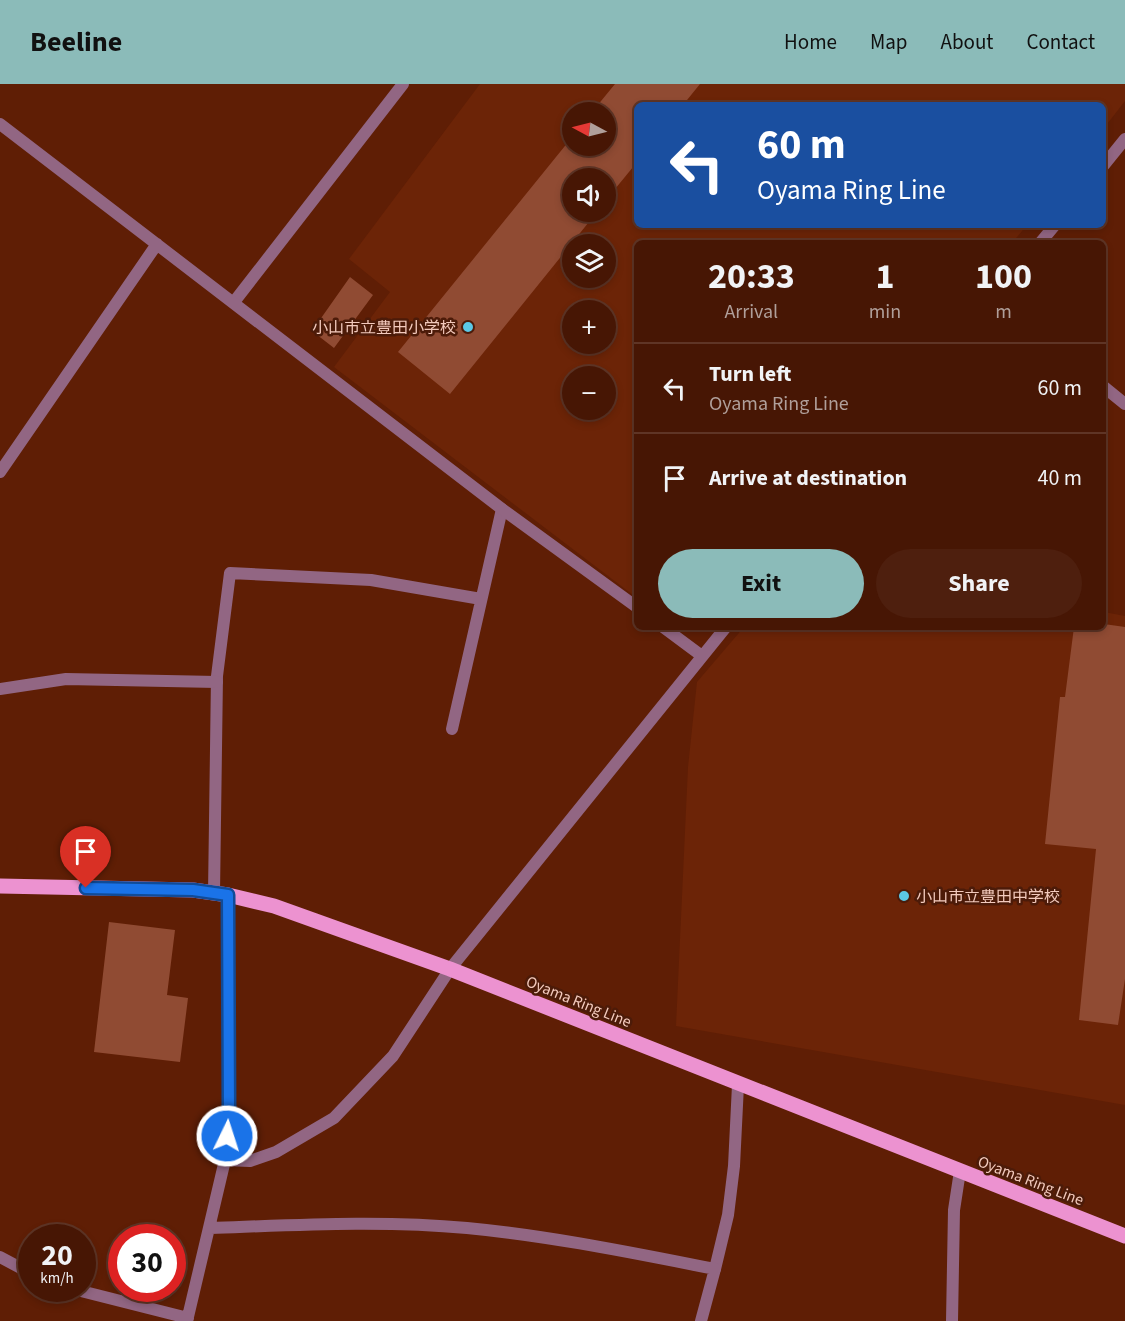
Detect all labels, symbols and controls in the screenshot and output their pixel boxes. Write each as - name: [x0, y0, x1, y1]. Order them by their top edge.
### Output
- text: Beeline: [30, 22, 122, 62]
- text: Home: [784, 27, 837, 57]
- text: Map: [870, 27, 908, 57]
- text: About: [941, 27, 993, 57]
- text: Contact: [1026, 27, 1095, 57]
- north arrow: [562, 102, 616, 156]
- map controls: [562, 102, 616, 420]
- text: 60 m: [757, 115, 846, 175]
- icon: left: [658, 126, 736, 204]
- button: sound: [562, 168, 616, 222]
- text: Oyama Ring Line: [757, 171, 946, 210]
- button: layers: [562, 234, 616, 288]
- text: 20:33: [708, 251, 795, 302]
- text: 1: [875, 251, 894, 302]
- text: 100: [975, 251, 1032, 302]
- text: Arrival: [724, 298, 778, 326]
- text: min: [869, 298, 901, 326]
- text: m: [995, 298, 1012, 326]
- button: +: [562, 300, 616, 354]
- place label: 小山市立豊田小学校: [312, 317, 456, 339]
- marker: 小山市立豊田小学校: [461, 320, 475, 334]
- text: Turn left: [709, 358, 791, 390]
- button: −: [562, 366, 616, 420]
- icon: left: [658, 372, 691, 405]
- text: 60 m: [1037, 372, 1082, 404]
- text: Oyama Ring Line: [709, 390, 849, 418]
- icon: arrive: [658, 462, 691, 495]
- text: Arrive at destination: [709, 462, 907, 494]
- text: 40 m: [1037, 462, 1082, 494]
- button: Exit: [658, 549, 864, 618]
- button: Share: [876, 549, 1082, 618]
- pin: [60, 826, 111, 888]
- icon: arrive: [69, 835, 102, 868]
- place label: 小山市立豊田中学校: [916, 886, 1060, 908]
- marker: 小山市立豊田中学校: [897, 889, 911, 903]
- street label: Oyama Ring Line: [523, 971, 635, 1033]
- position arrow: [195, 1104, 259, 1168]
- street label: Oyama Ring Line: [974, 1151, 1087, 1211]
- speed limit sign: 30: [108, 1224, 186, 1302]
- text: 20: [41, 1234, 73, 1277]
- text: km/h: [40, 1268, 74, 1289]

